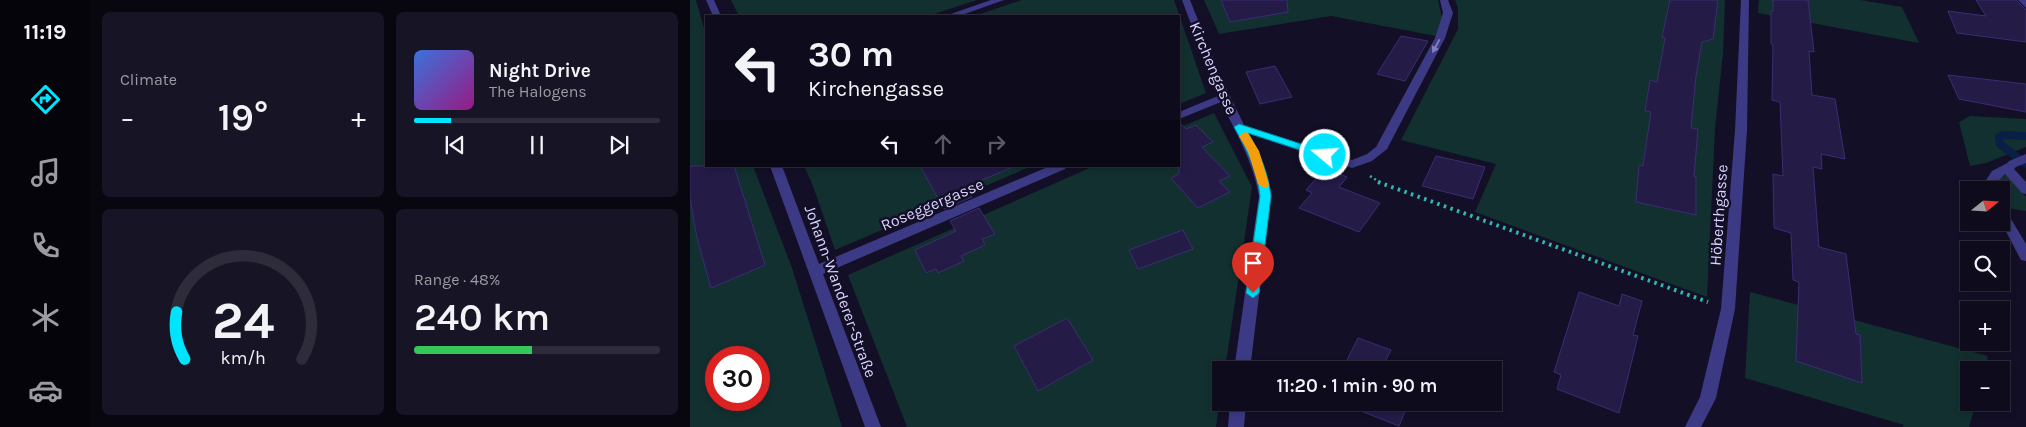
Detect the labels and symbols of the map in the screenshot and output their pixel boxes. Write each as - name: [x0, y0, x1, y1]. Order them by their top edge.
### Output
- street label: Kirchengasse: [1185, 19, 1242, 117]
- one-way arrow: [1432, 38, 1440, 53]
- position arrow: [1298, 128, 1350, 180]
- street label: Höberthgasse: [1705, 164, 1732, 266]
- street label: Roseggergasse: [878, 174, 986, 235]
- north arrow: [1960, 181, 2010, 231]
- street label: Johann-Wanderer-Straße: [800, 202, 881, 380]
- pin: [1232, 242, 1274, 293]
- speed limit sign: 30: [705, 346, 770, 411]

